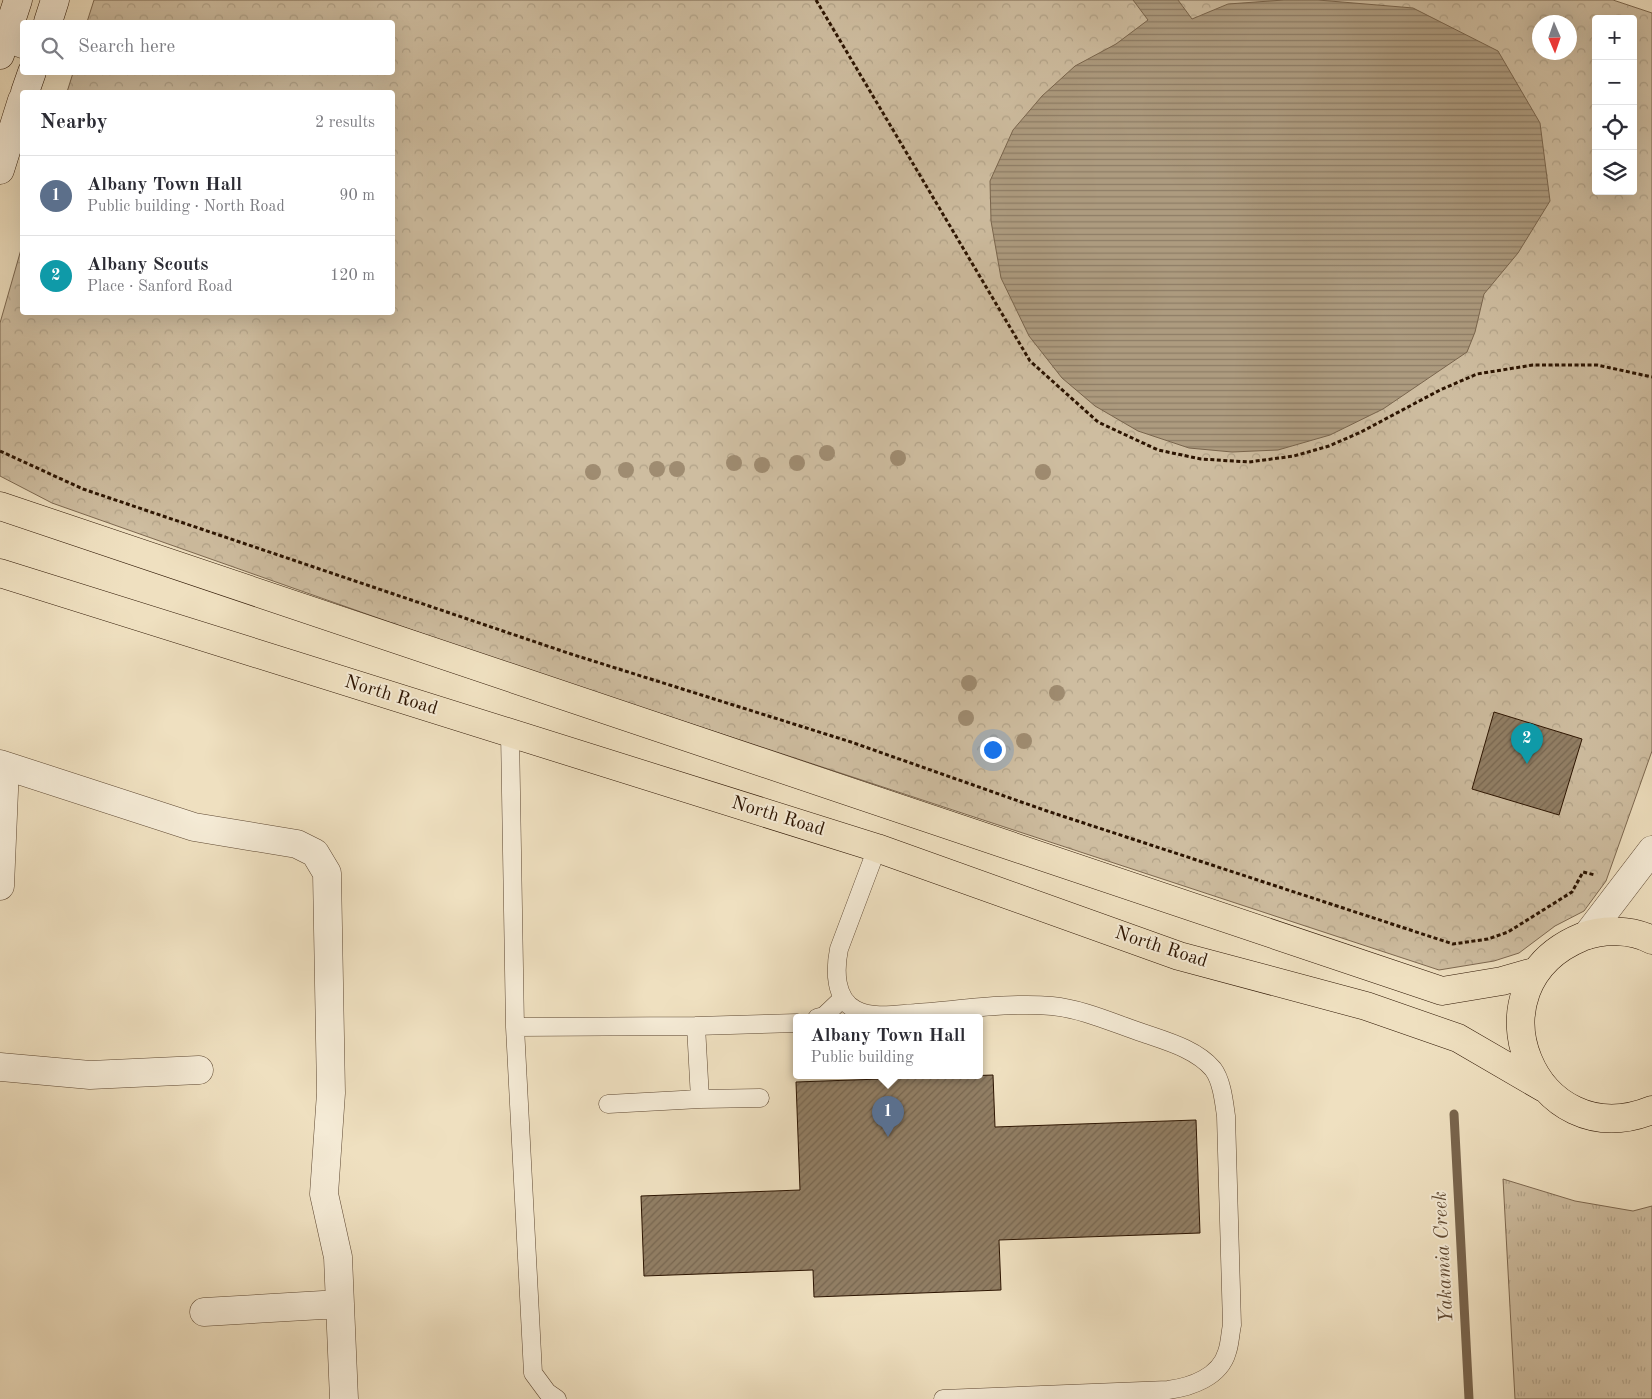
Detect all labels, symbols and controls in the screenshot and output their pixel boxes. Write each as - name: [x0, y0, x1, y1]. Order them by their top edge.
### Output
- north arrow: [1532, 15, 1577, 60]
- map controls: [1592, 15, 1637, 195]
- button: +: [1592, 15, 1637, 60]
- search box: [20, 20, 395, 75]
- icon: search: [38, 34, 66, 62]
- text: Search here: [78, 38, 175, 57]
- button: −: [1592, 60, 1637, 105]
- button: locate: [1592, 105, 1637, 150]
- text: Nearby: [40, 112, 108, 133]
- text: 2 results: [315, 115, 375, 131]
- button: layers: [1592, 150, 1637, 195]
- text: Albany Town Hall: [87, 176, 242, 195]
- text: 1: [51, 188, 61, 204]
- text: 90 m: [339, 188, 375, 204]
- text: Public building · North Road: [87, 199, 285, 215]
- text: Albany Scouts: [87, 256, 209, 275]
- text: 2: [51, 268, 61, 284]
- text: 120 m: [330, 268, 375, 284]
- text: Place · Sanford Road: [87, 279, 233, 295]
- street label: North Road: [342, 673, 440, 719]
- pin: 2: [1511, 723, 1543, 764]
- your location: [980, 737, 1006, 763]
- street label: North Road: [729, 794, 827, 840]
- street label: North Road: [1112, 924, 1210, 972]
- popup: [793, 1014, 983, 1079]
- text: Albany Town Hall: [810, 1027, 966, 1046]
- text: Public building: [810, 1050, 914, 1066]
- pin: 1: [872, 1096, 904, 1137]
- water label: Yakamia Creek: [1431, 1191, 1457, 1323]

